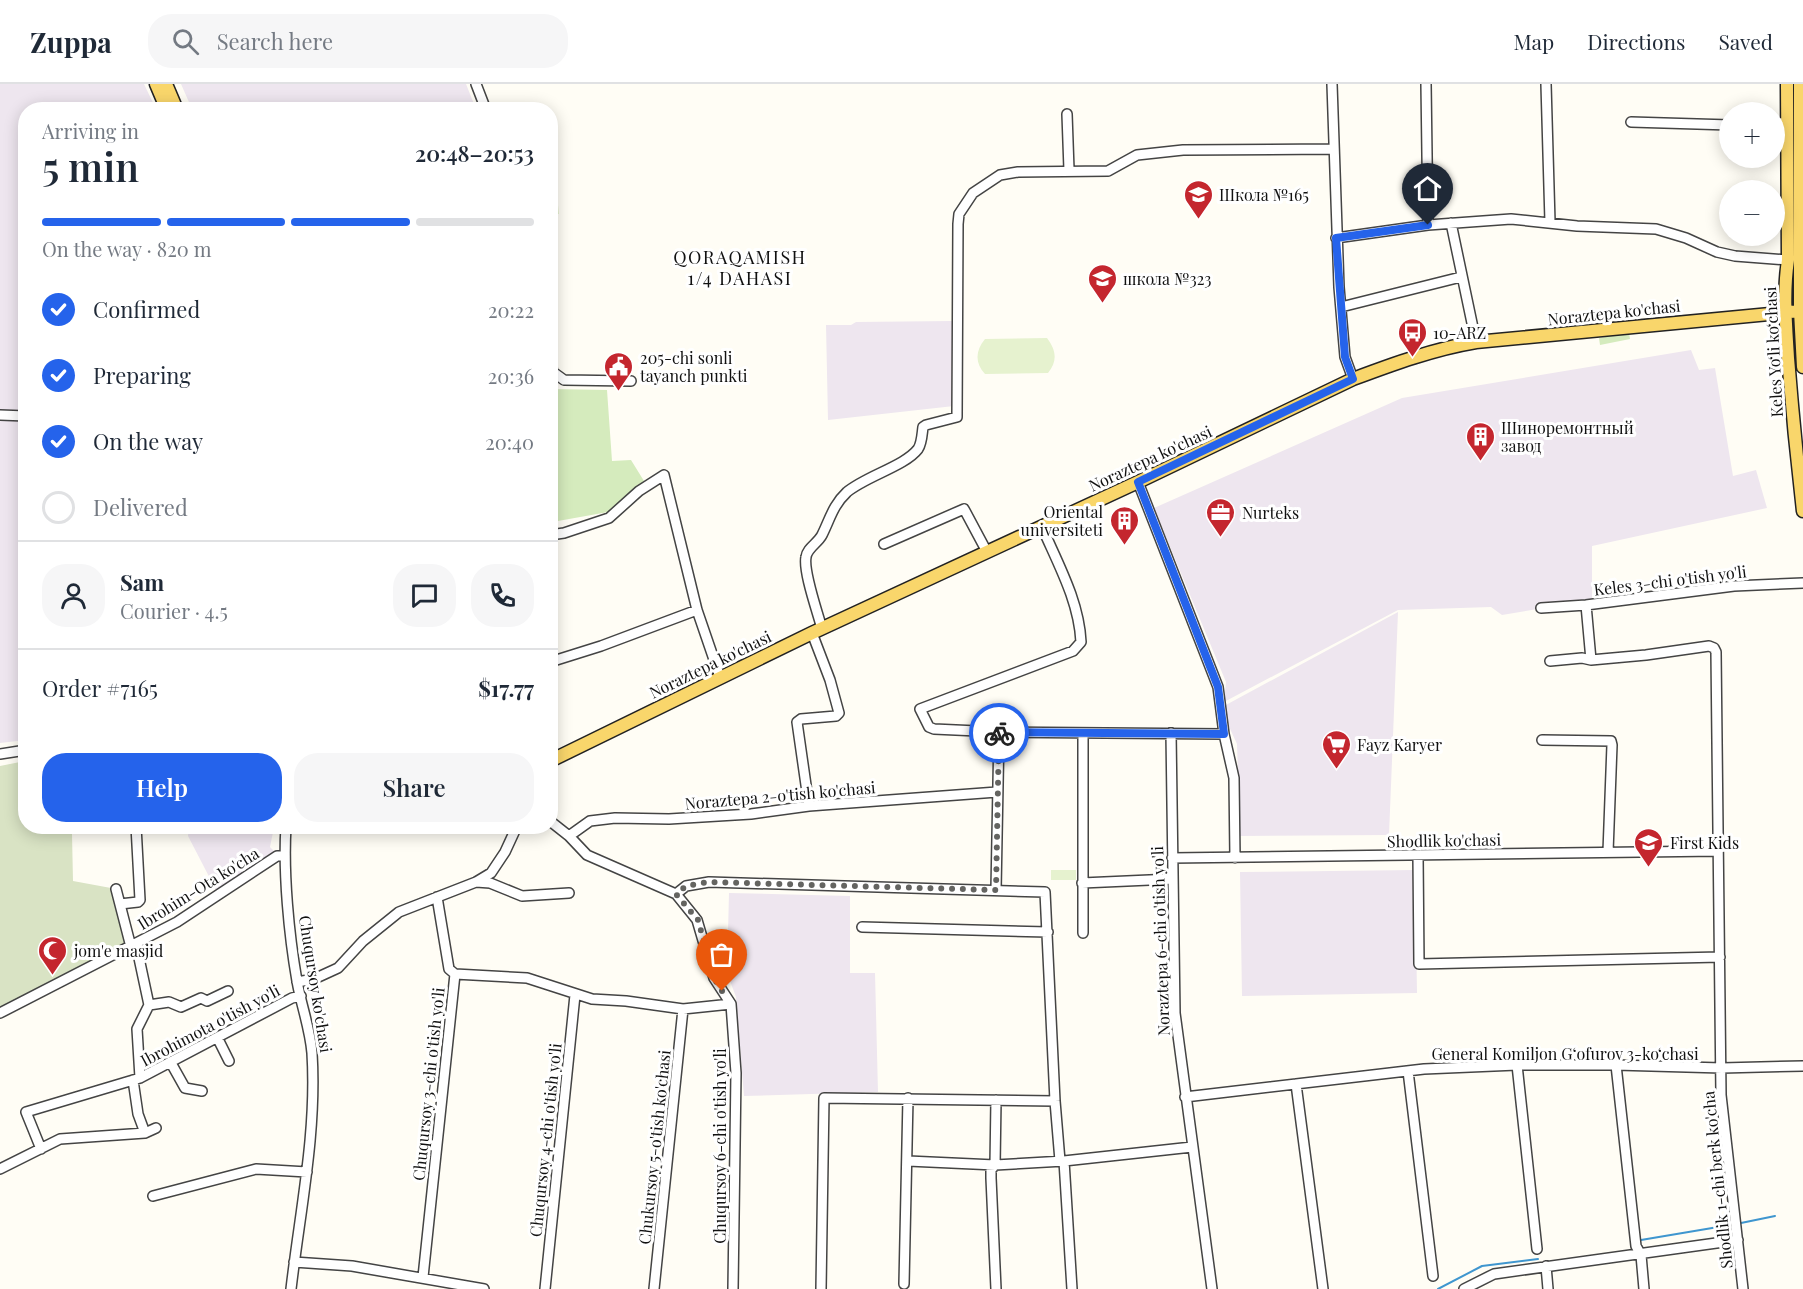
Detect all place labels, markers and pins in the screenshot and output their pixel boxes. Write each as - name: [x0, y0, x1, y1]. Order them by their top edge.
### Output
- pin: [1402, 163, 1453, 225]
- school or university icon: Школа №165: [1182, 178, 1214, 220]
- place label: Школа №165: [1219, 184, 1309, 205]
- school or university icon: школа №323: [1086, 262, 1118, 304]
- place label: школа №323: [1123, 268, 1212, 289]
- bus stop icon: 10-ARZ: [1396, 316, 1428, 358]
- place label: 10-ARZ: [1433, 322, 1486, 343]
- place label: 205-chi sonli tayanch punkti: [640, 347, 748, 386]
- public building icon: 205-chi sonli tayanch punkti: [603, 350, 635, 392]
- place label: Шиноремонтный завод: [1501, 417, 1634, 456]
- building icon: Шиноремонтный завод: [1464, 420, 1496, 462]
- office icon: Nurteks: [1205, 496, 1237, 538]
- place label: Oriental universiteti: [1021, 501, 1103, 540]
- place label: Nurteks: [1242, 502, 1299, 523]
- building icon: Oriental universiteti: [1108, 504, 1140, 546]
- supermarket icon: Fayz Karyer: [1320, 728, 1352, 770]
- place label: Fayz Karyer: [1357, 734, 1442, 755]
- school or university icon: First Kids: [1633, 826, 1665, 868]
- place label: First Kids: [1670, 832, 1739, 853]
- pin: [696, 929, 747, 991]
- mosque icon: jom'e masjid: [37, 934, 69, 976]
- place label: jom'e masjid: [73, 940, 163, 961]

